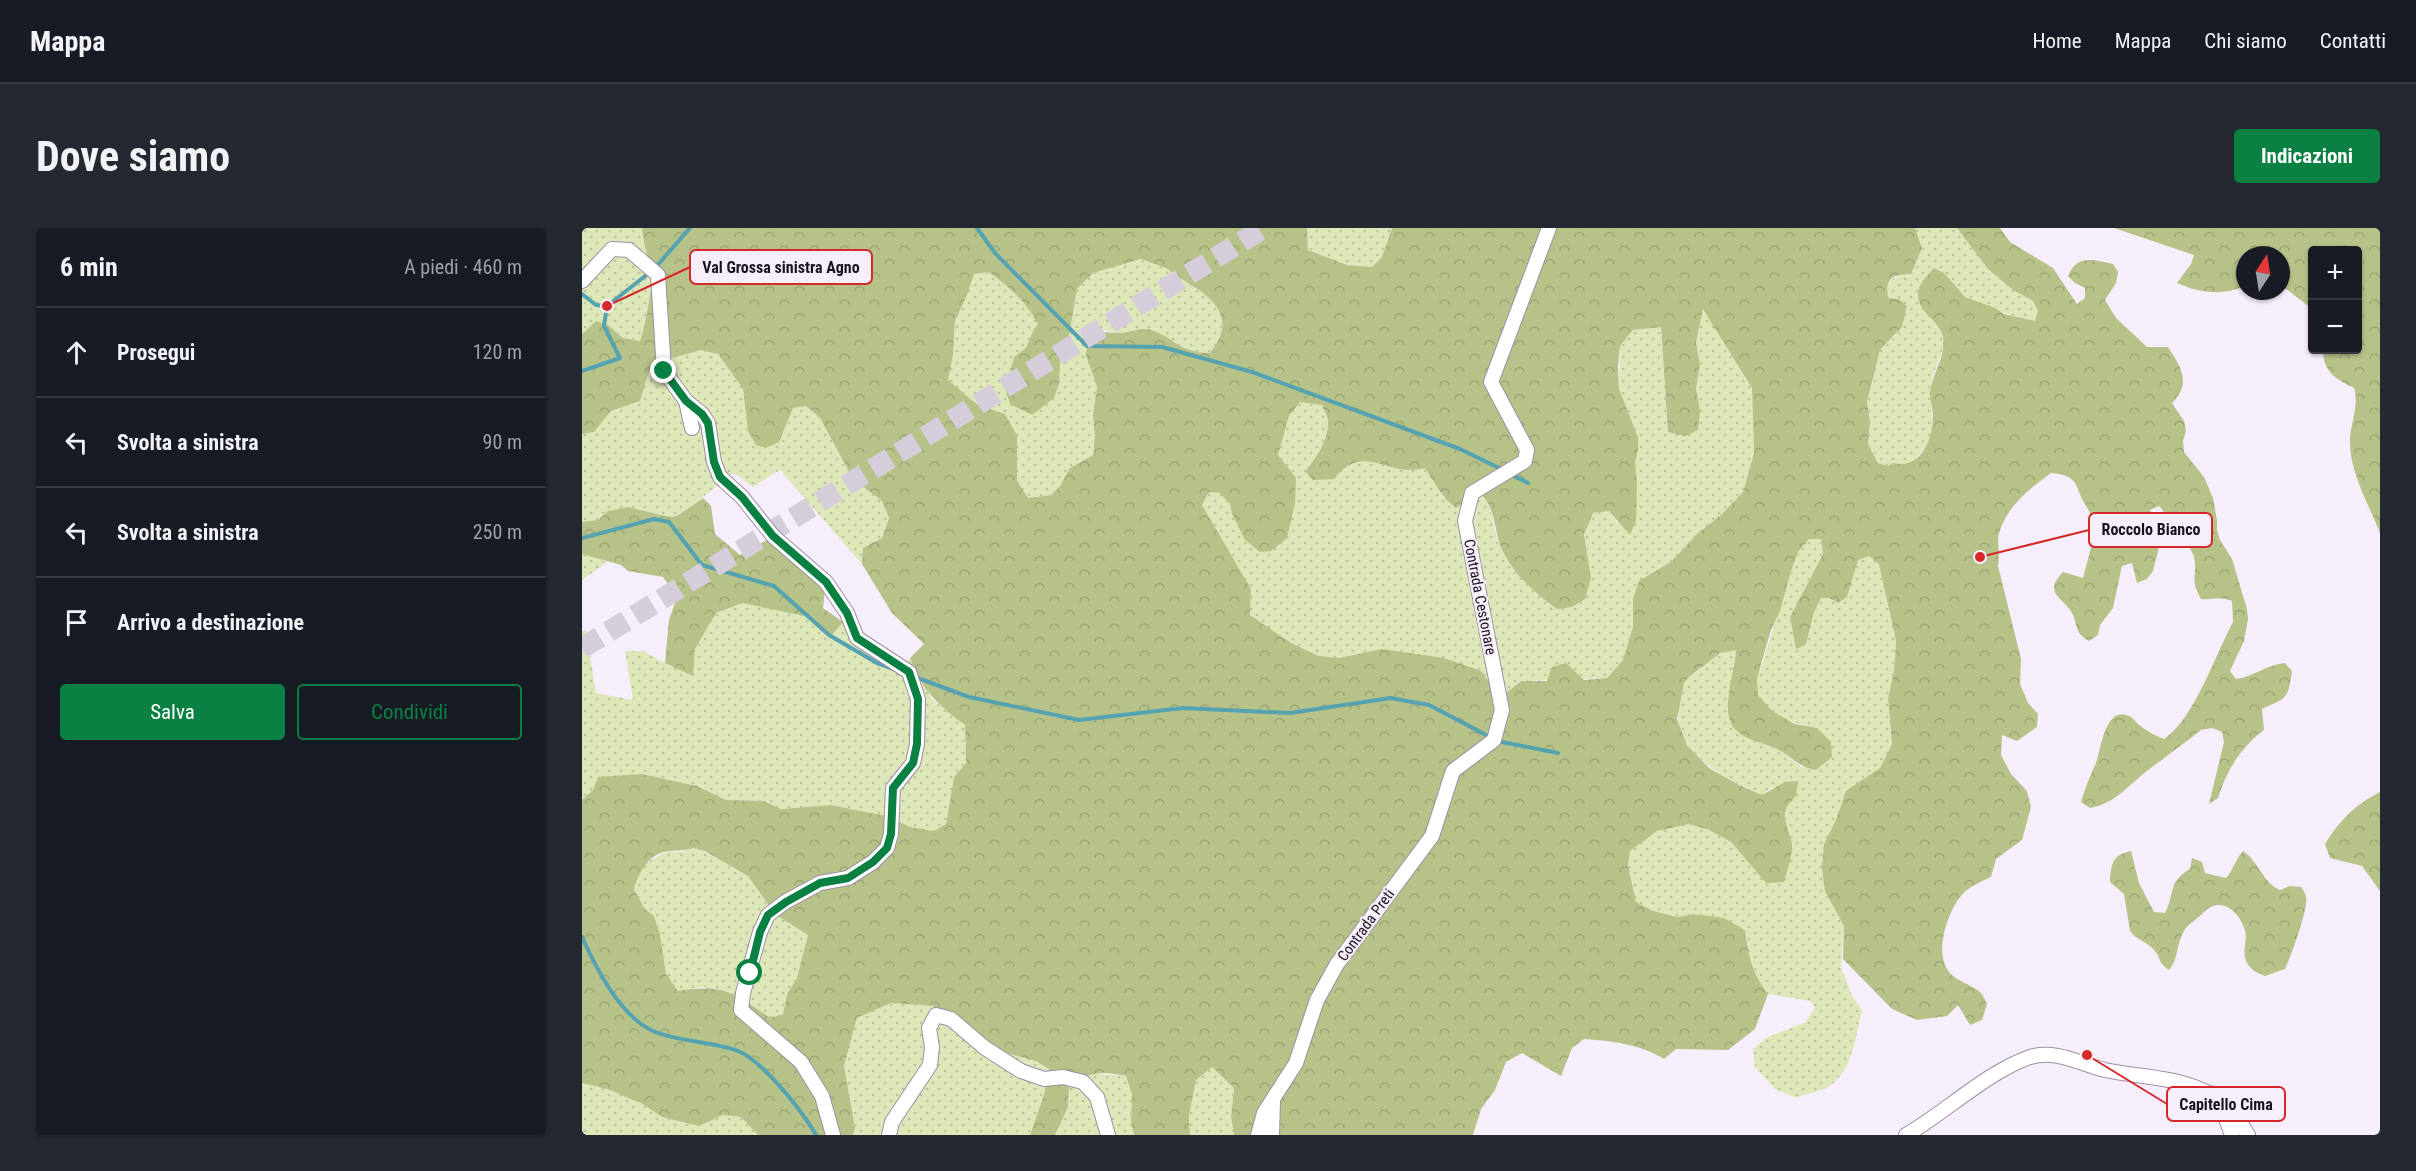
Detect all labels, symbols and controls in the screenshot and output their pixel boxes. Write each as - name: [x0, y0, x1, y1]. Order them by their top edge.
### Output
- text: Mappa: [30, 25, 105, 58]
- text: Home: [2032, 29, 2082, 53]
- text: Mappa: [2115, 29, 2171, 53]
- text: Chi siamo: [2204, 29, 2287, 53]
- text: Contatti: [2320, 29, 2386, 53]
- button: Indicazioni: [2234, 129, 2380, 183]
- text: Dove siamo: [36, 132, 230, 181]
- north arrow: [2236, 246, 2290, 300]
- map controls: [2308, 246, 2362, 354]
- button: +: [2308, 246, 2362, 300]
- callout: Val Grossa sinistra Agno: [690, 250, 872, 284]
- text: 6 min: [60, 252, 118, 282]
- text: A piedi · 460 m: [404, 255, 522, 279]
- text: Val Grossa sinistra Agno: [702, 258, 860, 277]
- button: −: [2308, 300, 2362, 354]
- icon: ahead: [60, 336, 93, 369]
- text: Prosegui: [117, 340, 195, 365]
- text: 120 m: [473, 340, 522, 364]
- route end: [650, 357, 676, 383]
- icon: left: [60, 426, 93, 459]
- text: Svolta a sinistra: [117, 430, 259, 455]
- text: 90 m: [483, 430, 522, 454]
- callout: Roccolo Bianco: [2089, 513, 2212, 547]
- icon: left: [60, 516, 93, 549]
- text: Svolta a sinistra: [117, 520, 259, 545]
- text: 250 m: [473, 520, 522, 544]
- text: Roccolo Bianco: [2102, 520, 2200, 539]
- street label: Contrada Cestonare: [1460, 538, 1500, 656]
- icon: arrive: [60, 606, 93, 639]
- text: Arrivo a destinazione: [117, 610, 304, 635]
- button: Salva: [60, 684, 285, 740]
- button: Condividi: [297, 684, 522, 740]
- street label: Contrada Preti: [1334, 885, 1398, 965]
- route start: [736, 959, 762, 985]
- callout: Capitello Cima: [2167, 1087, 2285, 1121]
- text: Capitello Cima: [2179, 1095, 2273, 1114]

